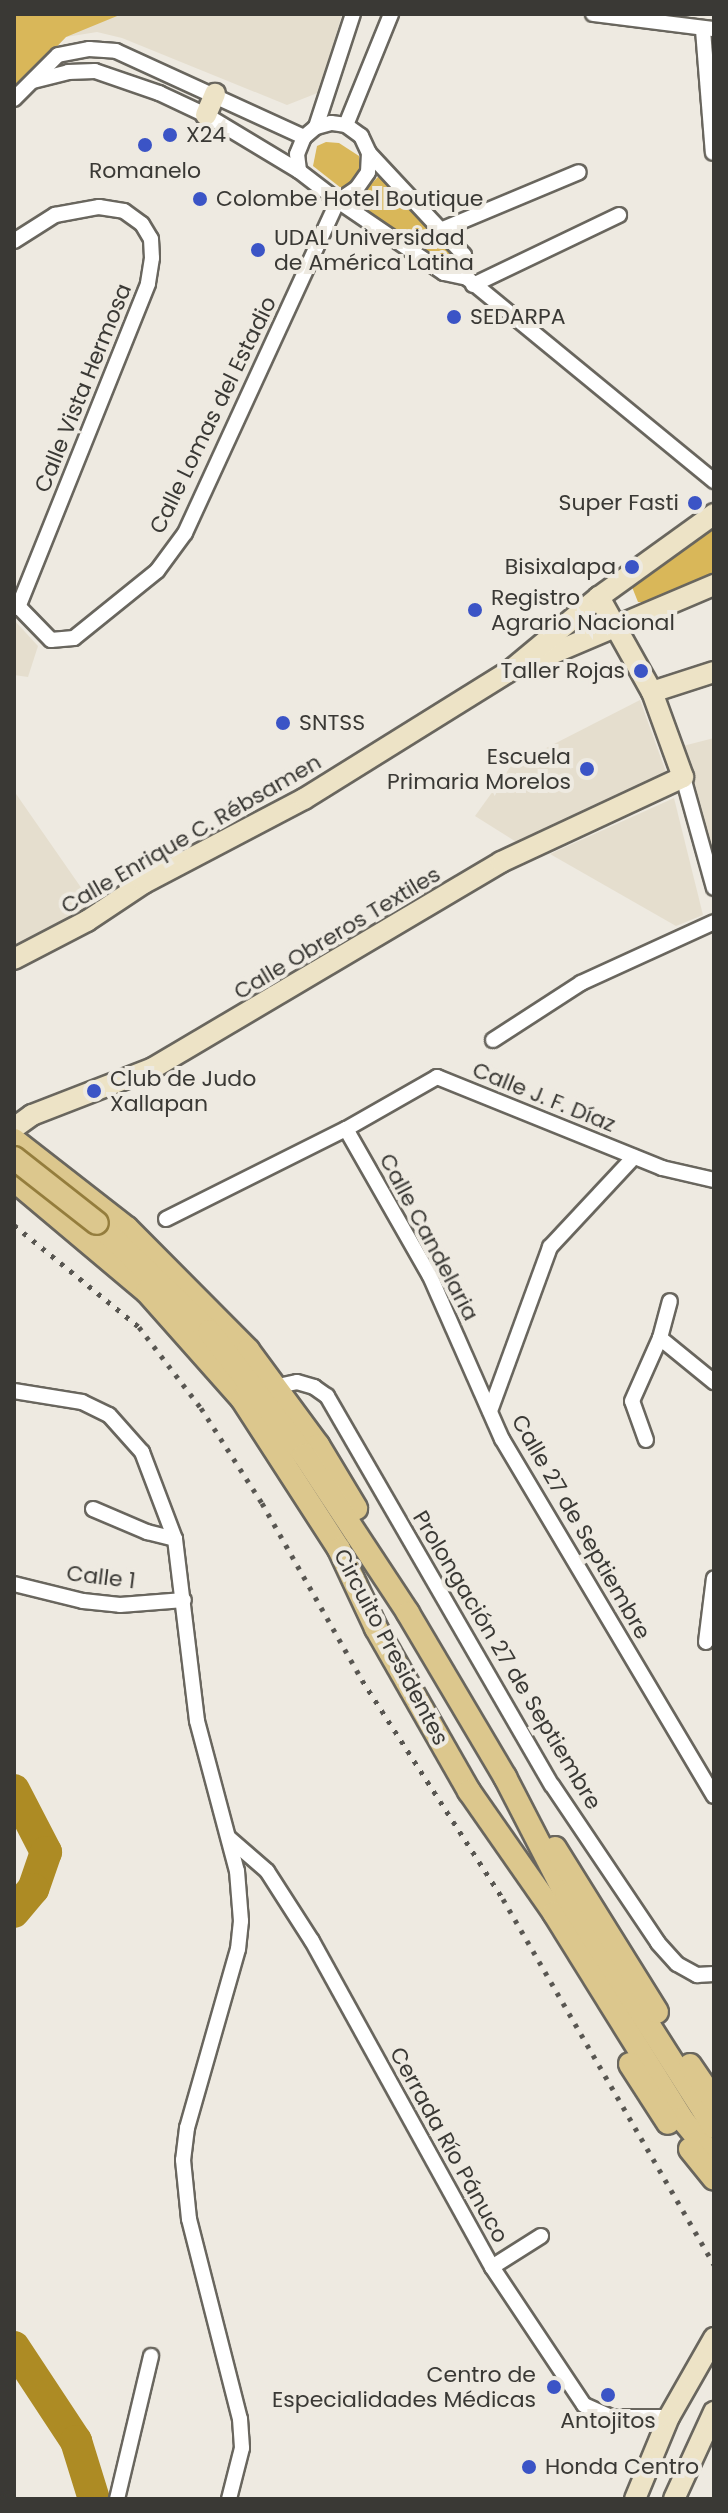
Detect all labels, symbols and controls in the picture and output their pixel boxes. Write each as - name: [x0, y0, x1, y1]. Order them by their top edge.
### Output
- place label: X24: [186, 122, 226, 148]
- marker: X24: [161, 126, 179, 144]
- marker: Romanelo: [136, 136, 154, 154]
- place label: Romanelo: [89, 158, 201, 184]
- place label: Colombe Hotel Boutique: [216, 186, 483, 212]
- marker: Colombe Hotel Boutique: [191, 190, 209, 208]
- place label: UDAL Universidad de América Latina: [274, 224, 474, 276]
- marker: UDAL Universidad de América Latina: [249, 241, 267, 259]
- street label: Calle Vista Hermosa: [29, 280, 137, 496]
- street label: Calle Lomas del Estadio: [144, 292, 282, 538]
- place label: SEDARPA: [470, 304, 566, 330]
- marker: SEDARPA: [445, 308, 463, 326]
- place label: Super Fasti: [559, 490, 679, 516]
- marker: Super Fasti: [686, 494, 704, 512]
- place label: Bisixalapa: [505, 554, 616, 580]
- marker: Bisixalapa: [623, 558, 641, 576]
- place label: Registro Agrario Nacional: [491, 584, 675, 636]
- marker: Registro Agrario Nacional: [466, 601, 484, 619]
- place label: Taller Rojas: [500, 658, 625, 684]
- marker: Taller Rojas: [632, 662, 650, 680]
- place label: SNTSS: [299, 710, 365, 736]
- marker: SNTSS: [274, 714, 292, 732]
- place label: Escuela Primaria Morelos: [387, 743, 571, 794]
- street label: Calle Enrique C. Rébsamen: [56, 749, 326, 919]
- marker: Escuela Primaria Morelos: [578, 760, 596, 778]
- street label: Calle Obreros Textiles: [229, 861, 445, 1005]
- street label: Calle J. F. Díaz: [469, 1056, 619, 1138]
- place label: Club de Judo Xallapan: [110, 1065, 256, 1116]
- marker: Club de Judo Xallapan: [85, 1082, 103, 1100]
- street label: Calle Candelaria: [374, 1149, 484, 1325]
- street label: Calle 27 de Septiembre: [506, 1410, 656, 1644]
- street label: Prolongación 27 de Septiembre: [407, 1506, 607, 1814]
- street label: Circuito Presidentes: [328, 1544, 454, 1750]
- street label: Calle 1: [65, 1560, 137, 1594]
- street label: Cerrada Río Pánuco: [384, 2043, 514, 2247]
- place label: Centro de Especialidades Médicas: [272, 2361, 536, 2412]
- marker: Centro de Especialidades Médicas: [543, 2376, 565, 2398]
- marker: Antojitos: [599, 2386, 617, 2404]
- place label: Antojitos: [560, 2408, 656, 2434]
- place label: Honda Centro: [545, 2454, 699, 2480]
- marker: Honda Centro: [520, 2458, 538, 2476]

